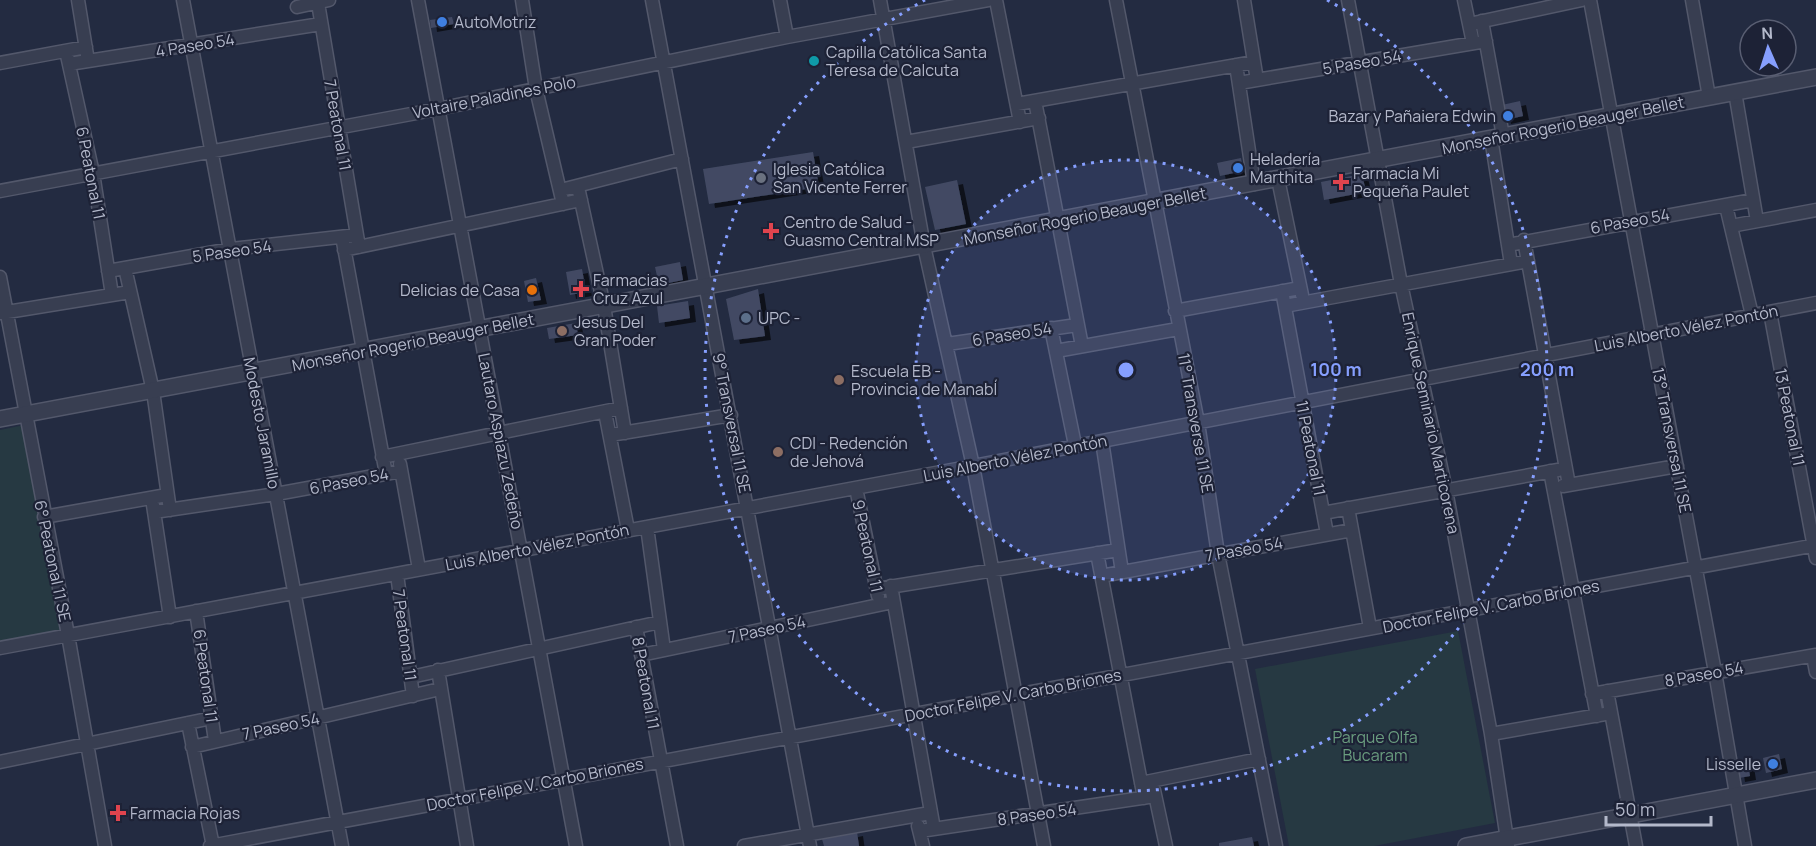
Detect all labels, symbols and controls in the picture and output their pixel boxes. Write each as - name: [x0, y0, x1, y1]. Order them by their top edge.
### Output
- place label: AutoMotriz: [454, 11, 537, 33]
- marker: AutoMotriz: [435, 15, 449, 29]
- north arrow: [1738, 18, 1798, 78]
- text: N: [1761, 22, 1774, 44]
- street label: 4 Paseo 54: [154, 28, 236, 62]
- place label: Capilla Católica Santa Teresa de Calcuta: [826, 41, 987, 81]
- street label: 5 Paseo 54: [1321, 44, 1403, 80]
- marker: Capilla Católica Santa Teresa de Calcuta: [807, 54, 821, 68]
- street label: Voltaire Paladines Polo: [411, 70, 577, 124]
- street label: 7 Peatonal 11: [319, 78, 357, 172]
- street label: Monseñor Rogerio Beauger Bellet: [1440, 91, 1686, 159]
- place label: Bazar y Pañaiera Edwin: [1329, 105, 1496, 127]
- marker: Bazar y Pañaiera Edwin: [1501, 109, 1515, 123]
- street label: 6 Peatonal 11: [71, 125, 111, 221]
- place label: Heladería Marthita: [1250, 148, 1320, 188]
- place label: Iglesia Católica San Vicente Ferrer: [773, 158, 907, 198]
- marker: Heladería Marthita: [1231, 161, 1245, 175]
- place label: Farmacia Mi Pequeña Paulet: [1353, 162, 1469, 202]
- marker: Iglesia Católica San Vicente Ferrer: [754, 171, 768, 185]
- marker: Farmacia Mi Pequeña Paulet: [1334, 175, 1348, 189]
- street label: Monseñor Rogerio Beauger Bellet: [962, 182, 1208, 250]
- street label: 6 Paseo 54: [1588, 203, 1672, 239]
- place label: Centro de Salud - Guasmo Central MSP: [784, 211, 939, 251]
- marker: Centro de Salud - Guasmo Central MSP: [762, 222, 780, 240]
- street label: 5 Paseo 54: [191, 235, 273, 267]
- place label: Farmacias Cruz Azul: [593, 269, 668, 309]
- place label: Delicias de Casa: [400, 279, 520, 301]
- marker: Farmacias Cruz Azul: [574, 282, 588, 296]
- marker: Delicias de Casa: [525, 283, 539, 297]
- street label: Luis Alberto Vélez Pontón: [1592, 299, 1780, 357]
- place label: UPC -: [758, 307, 800, 329]
- street label: Monseñor Rogerio Beauger Bellet: [290, 308, 536, 376]
- street label: Enrique Seminario Marticorena: [1397, 310, 1465, 536]
- place label: Jesus Del Gran Poder: [574, 311, 656, 351]
- marker: UPC -: [739, 311, 753, 325]
- street label: 6 Paseo 54: [971, 317, 1053, 351]
- marker: Jesus Del Gran Poder: [555, 324, 569, 338]
- street label: Lautaro Aspiazu Zedeño: [473, 351, 529, 531]
- street label: 9° Transversal 11 SE: [708, 351, 756, 495]
- street label: 11° Transverse 11 SE: [1173, 351, 1219, 495]
- street label: Modesto Jaramillo: [238, 355, 286, 491]
- text: 100 m: [1310, 357, 1362, 381]
- text: 200 m: [1520, 357, 1574, 381]
- place label: Escuela EB - Provincia de ManabÍ: [851, 360, 997, 400]
- centre of rings: [1116, 360, 1136, 380]
- street label: 13° Transversal 11 SE: [1647, 365, 1697, 515]
- street label: 13 Peatonal 11: [1770, 366, 1810, 468]
- marker: Escuela EB - Provincia de ManabÍ: [832, 373, 846, 387]
- street label: 11 Peatonal 11: [1291, 398, 1331, 498]
- street label: Luis Alberto Vélez Pontón: [921, 429, 1109, 487]
- place label: CDI - Redención de Jehová: [790, 432, 908, 472]
- marker: CDI - Redención de Jehová: [771, 445, 785, 459]
- street label: 6 Paseo 54: [307, 463, 391, 499]
- street label: 6° Peatonal 11 SE: [29, 498, 77, 624]
- street label: 9 Peatonal 11: [847, 498, 889, 594]
- street label: Luis Alberto Vélez Pontón: [443, 518, 631, 576]
- street label: 7 Paseo 54: [1203, 531, 1285, 567]
- street label: Doctor Felipe V. Carbo Briones: [1381, 574, 1601, 638]
- street label: 7 Peatonal 11: [388, 588, 422, 682]
- street label: 7 Paseo 54: [726, 610, 808, 648]
- street label: 6 Peatonal 11: [189, 628, 223, 724]
- street label: 8 Peatonal 11: [627, 635, 665, 731]
- street label: 8 Paseo 54: [1663, 656, 1745, 692]
- street label: Doctor Felipe V. Carbo Briones: [903, 663, 1123, 727]
- street label: 7 Paseo 54: [240, 707, 322, 745]
- park label: Parque Olfa Bucaram: [1332, 726, 1418, 766]
- street label: Doctor Felipe V. Carbo Briones: [425, 752, 645, 816]
- place label: Lisselle: [1706, 753, 1761, 775]
- marker: Lisselle: [1766, 757, 1780, 771]
- scale bar: [1606, 789, 1711, 827]
- text: 50 m: [1615, 797, 1655, 821]
- street label: 8 Paseo 54: [996, 798, 1078, 830]
- place label: Farmacia Rojas: [130, 802, 240, 824]
- marker: Farmacia Rojas: [111, 806, 125, 820]

